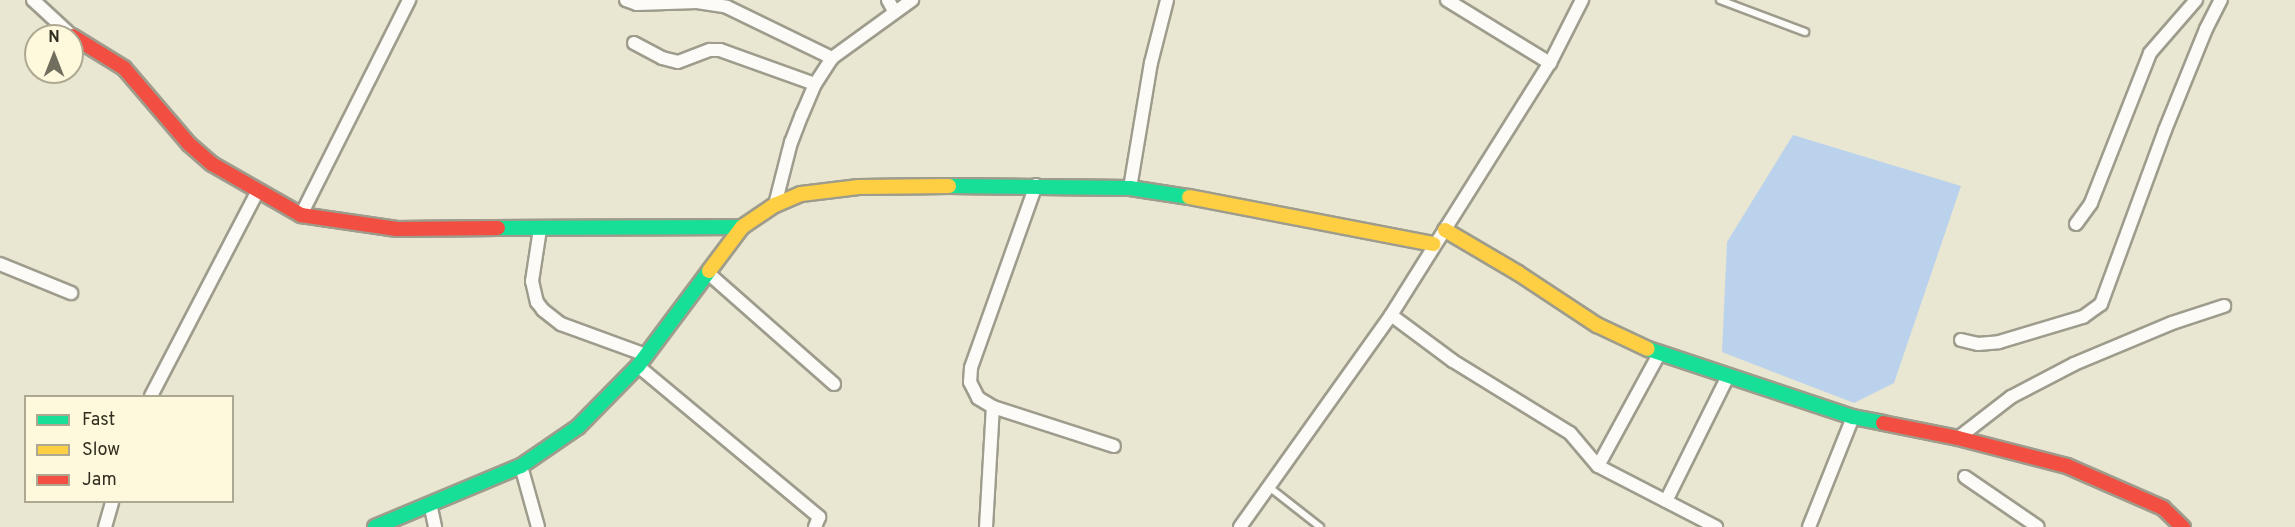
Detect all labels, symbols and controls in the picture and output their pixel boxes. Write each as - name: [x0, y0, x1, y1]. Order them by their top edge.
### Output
- north arrow: [24, 24, 84, 84]
- text: N: [48, 28, 60, 48]
- legend: [24, 395, 234, 503]
- text: Fast: [82, 409, 115, 432]
- text: Slow: [82, 439, 120, 462]
- text: Jam: [82, 469, 117, 492]

